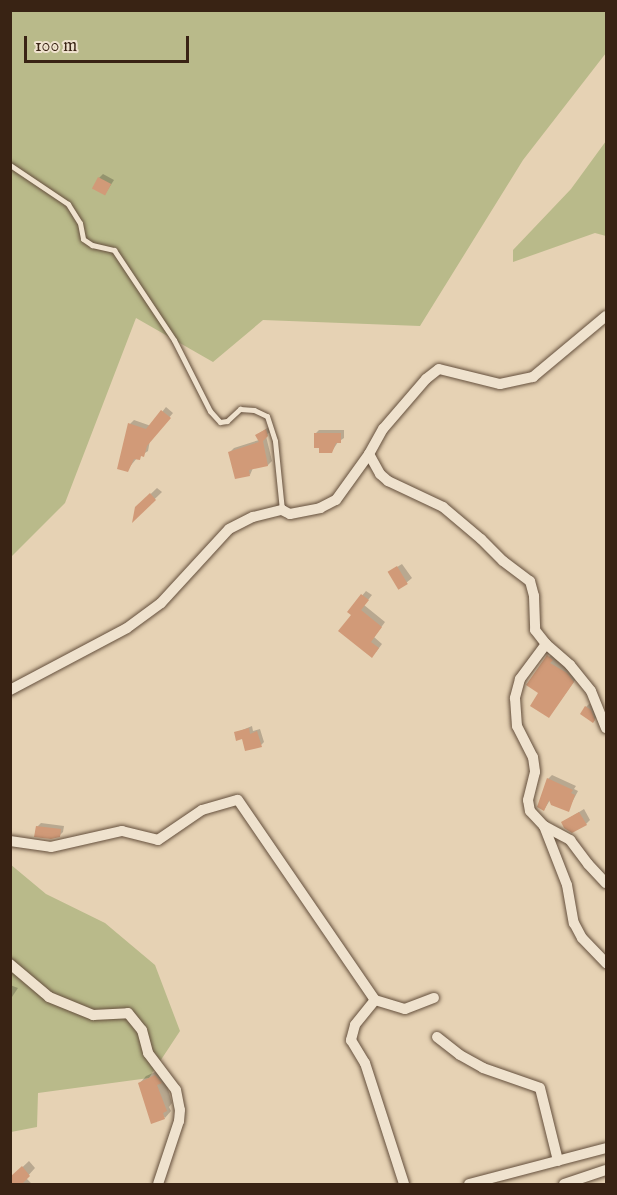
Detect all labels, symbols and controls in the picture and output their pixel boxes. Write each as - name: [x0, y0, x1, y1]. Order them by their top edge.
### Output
- scale bar: [27, 24, 192, 62]
- text: 100 m: [35, 35, 77, 58]

